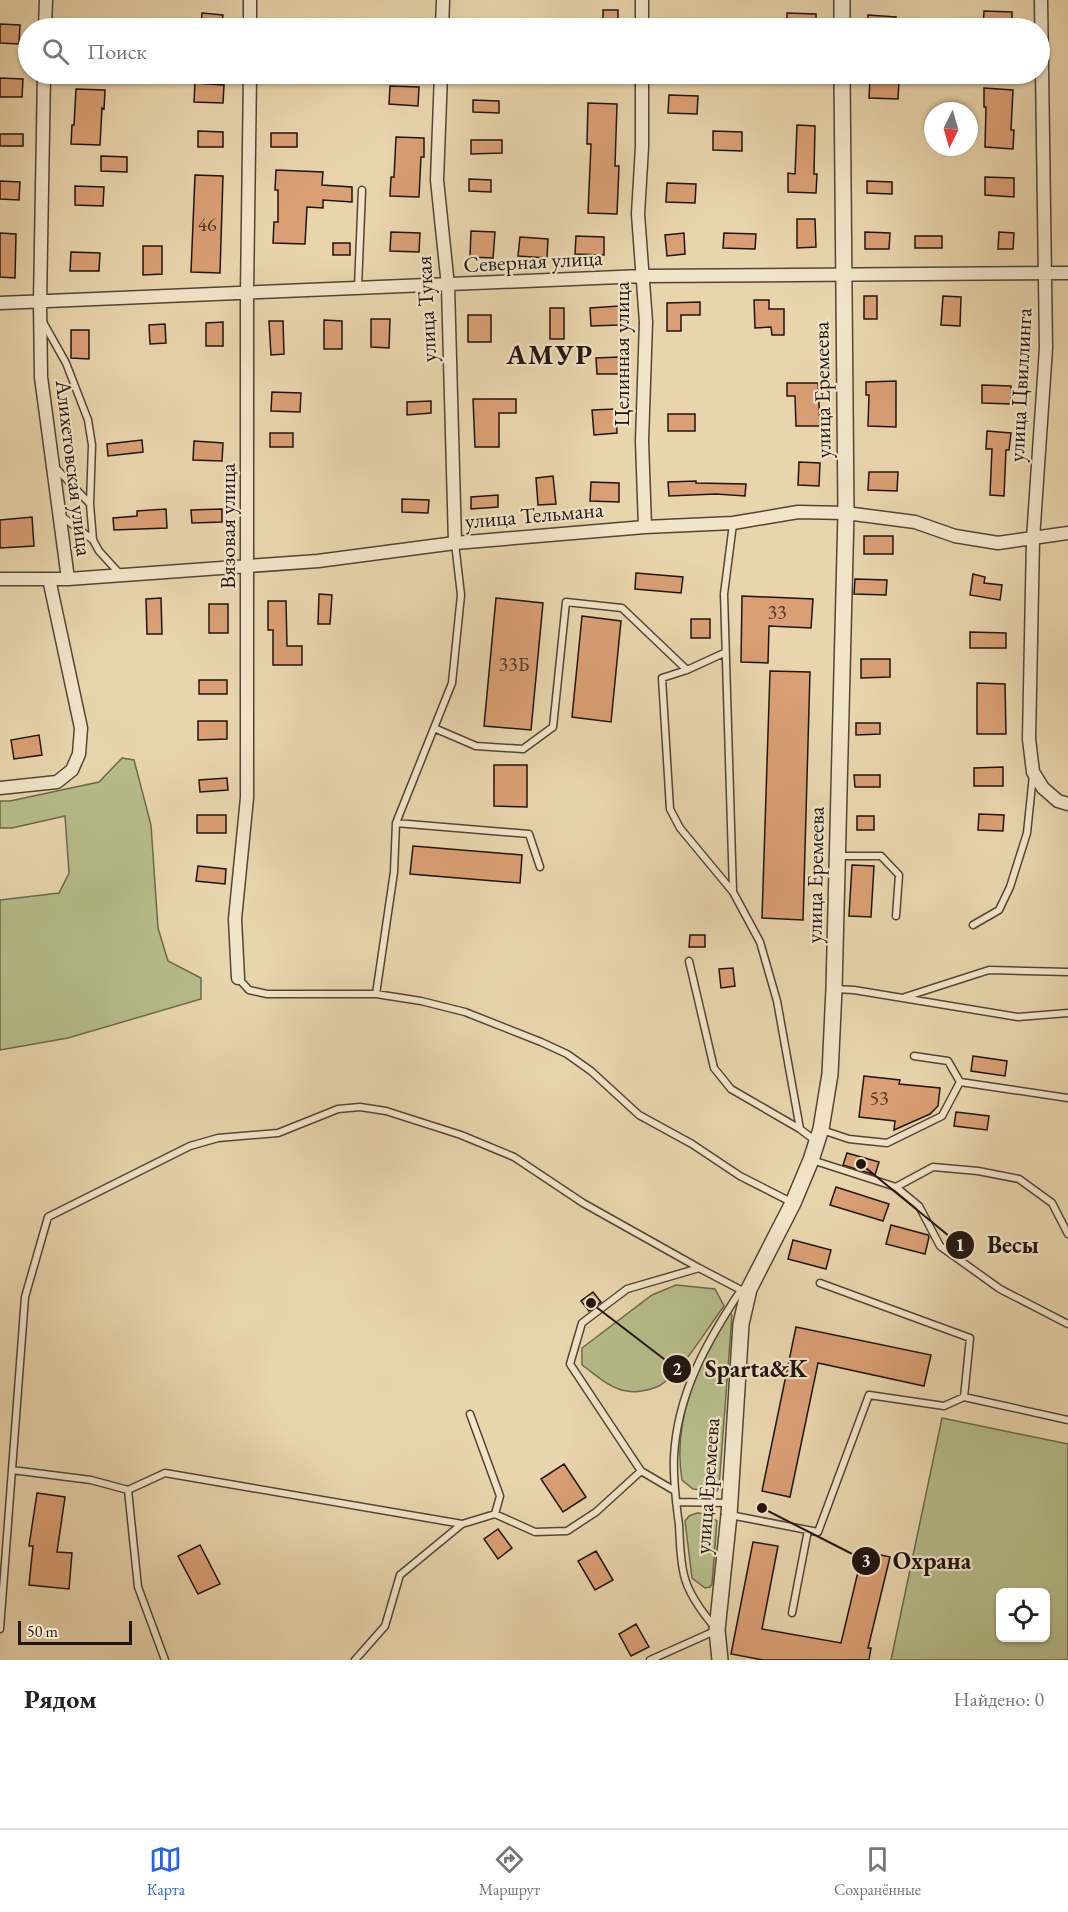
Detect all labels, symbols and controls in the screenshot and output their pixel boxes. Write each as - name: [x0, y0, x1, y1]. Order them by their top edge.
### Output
- search box: [18, 18, 1050, 84]
- icon: search: [39, 35, 72, 68]
- text: Поиск: [87, 37, 147, 66]
- north arrow: [924, 102, 978, 156]
- house number: 46: [197, 211, 217, 237]
- street label: Северная улица: [463, 243, 604, 279]
- street label: улица Тукая: [409, 255, 443, 363]
- street label: Целинная улица: [607, 281, 636, 427]
- street label: улица Цвиллинга: [1001, 307, 1039, 463]
- street label: улица Еремеева: [806, 321, 838, 459]
- district label: АМУР: [505, 336, 594, 372]
- street label: Алихетовская улица: [49, 377, 99, 558]
- street label: Вязовая улица: [213, 463, 242, 589]
- street label: улица Тельмана: [463, 494, 605, 536]
- house number: 33: [767, 599, 787, 625]
- house number: 33Б: [499, 651, 530, 677]
- street label: улица Еремеева: [799, 806, 831, 944]
- house number: 53: [869, 1085, 889, 1111]
- callout: Весы: [945, 1224, 1051, 1266]
- text: Весы: [987, 1229, 1039, 1260]
- text: 1: [955, 1233, 965, 1256]
- callout: Sparta&K: [662, 1348, 819, 1390]
- text: Sparta&K: [705, 1353, 808, 1384]
- text: 2: [672, 1357, 682, 1380]
- street label: улица Еремеева: [688, 1416, 726, 1555]
- callout: Охрана: [851, 1540, 983, 1582]
- text: Охрана: [893, 1545, 972, 1576]
- text: 3: [861, 1549, 871, 1572]
- map controls: [996, 1588, 1050, 1642]
- button: locate: [996, 1588, 1050, 1642]
- scale bar: [18, 1618, 132, 1646]
- text: 50 m: [27, 1621, 58, 1642]
- text: Рядом: [24, 1682, 97, 1716]
- text: Найдено: 0: [953, 1686, 1044, 1712]
- tab: Карта: [147, 1843, 185, 1900]
- tab: Маршрут: [479, 1843, 540, 1900]
- tab: Сохранённые: [834, 1843, 921, 1900]

